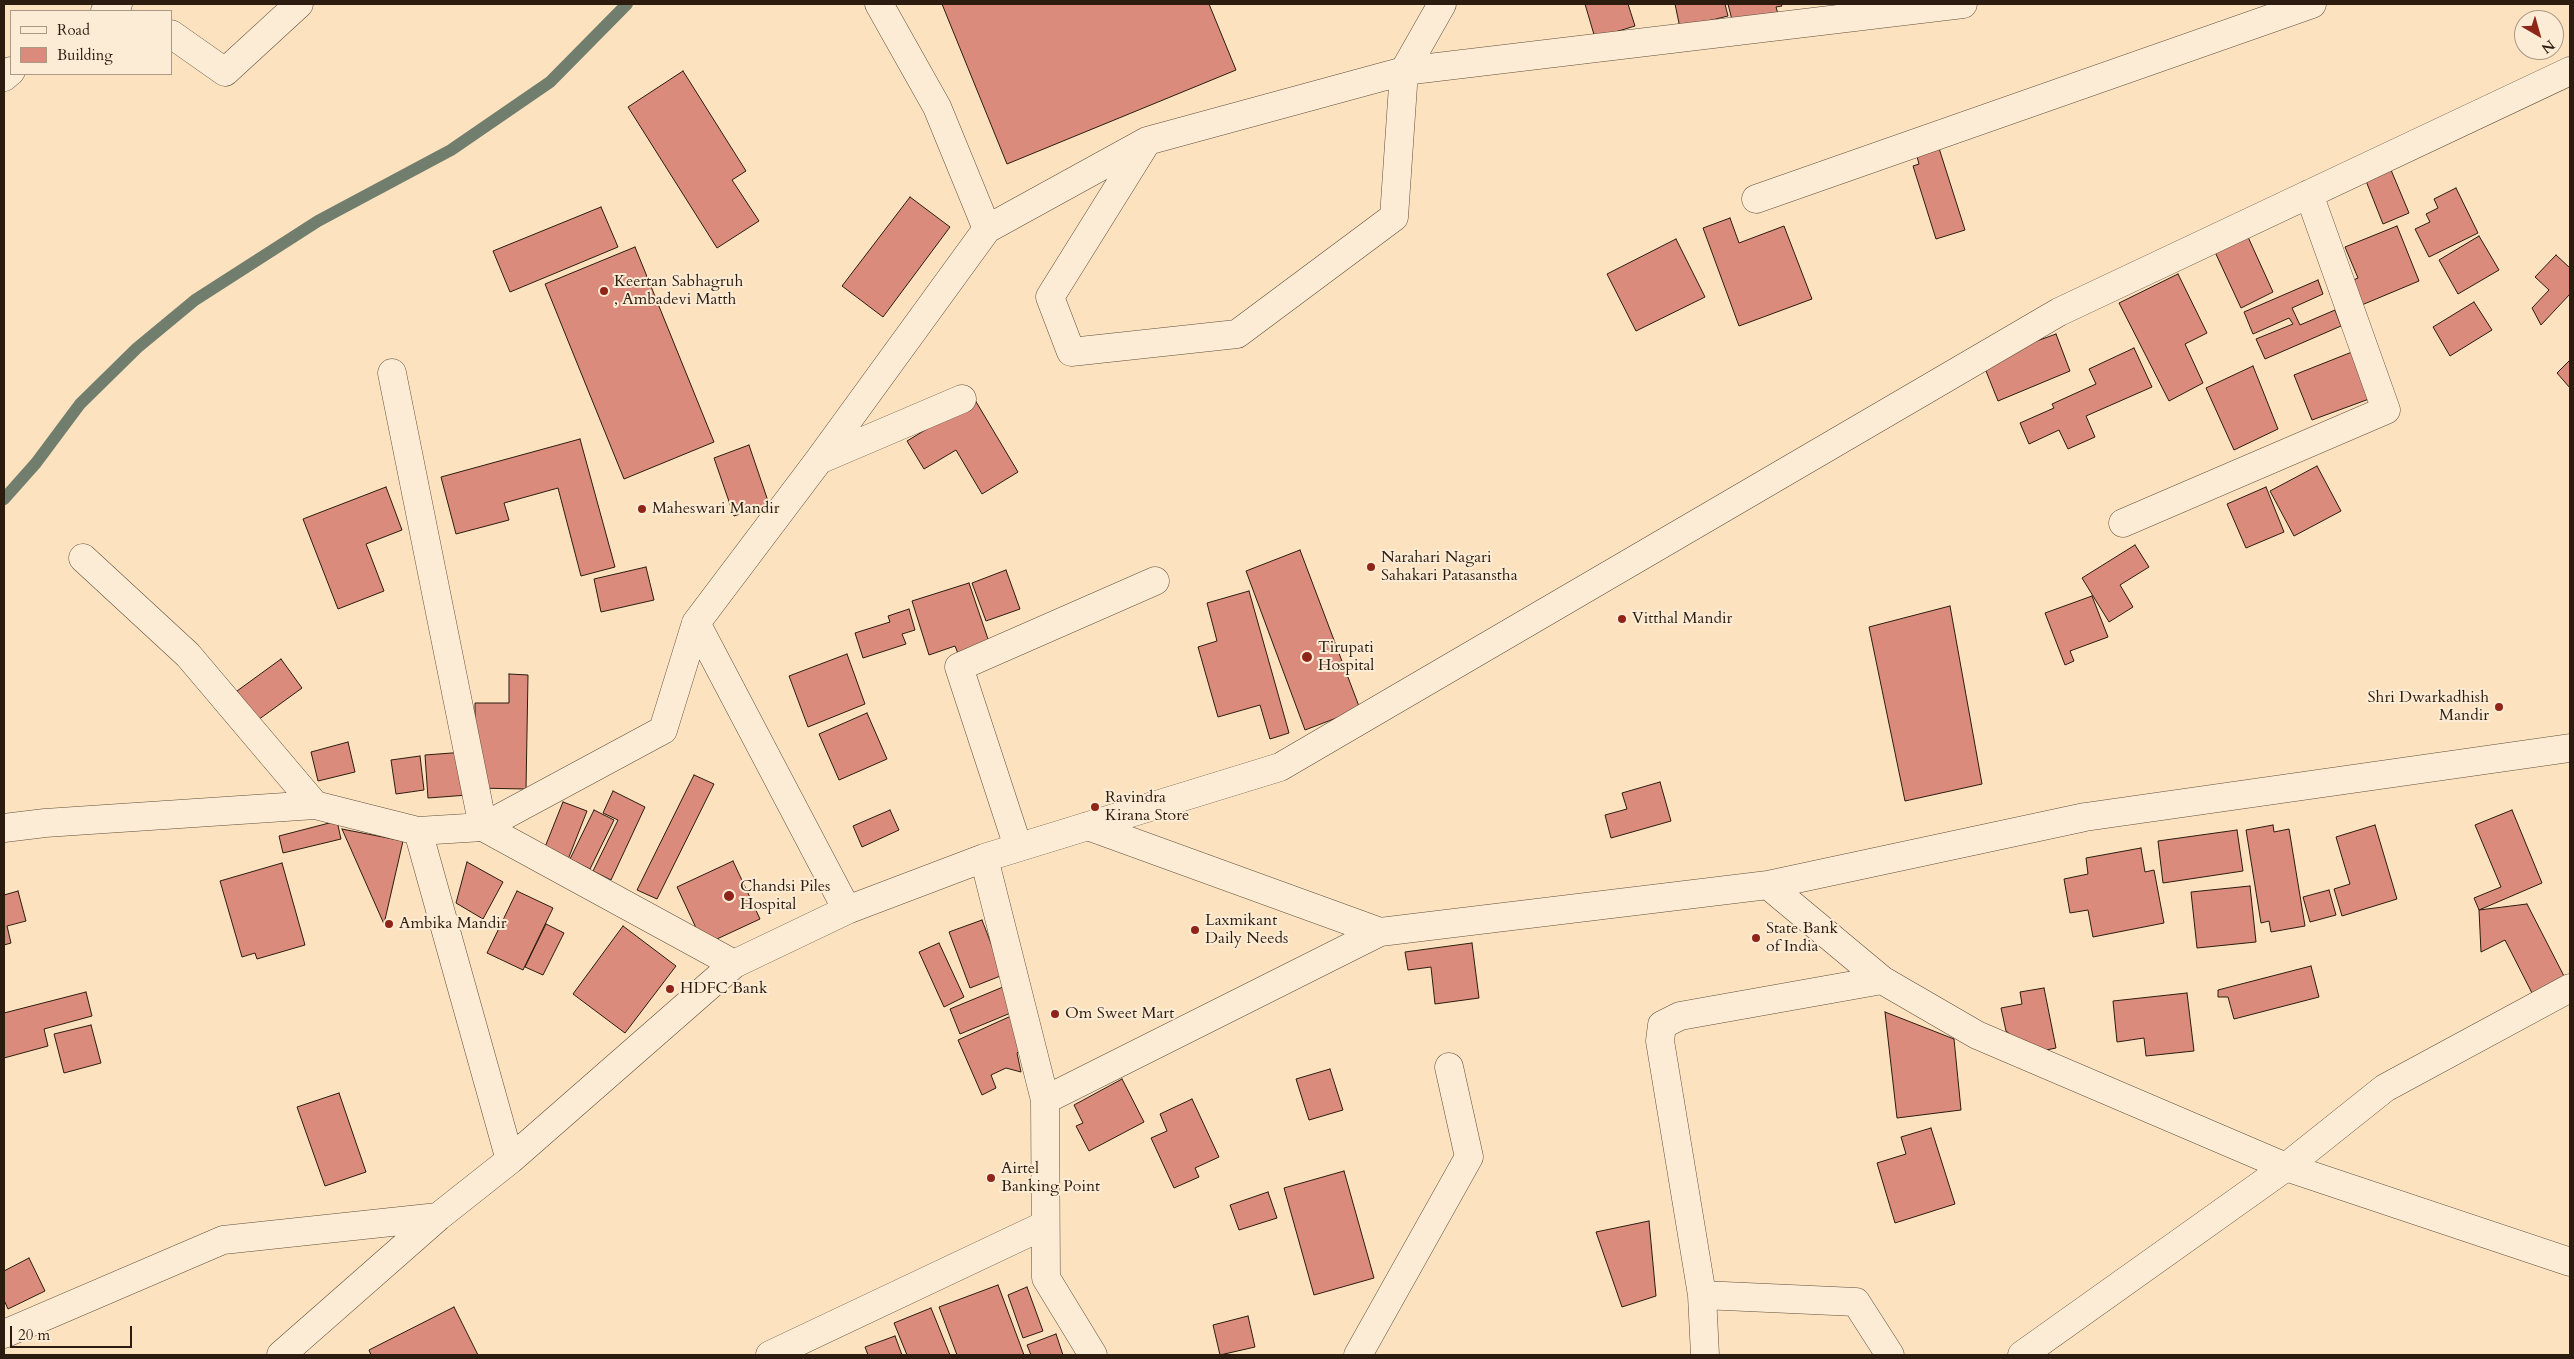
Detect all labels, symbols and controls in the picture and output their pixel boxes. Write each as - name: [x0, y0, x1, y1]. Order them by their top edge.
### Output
- legend: [10, 10, 172, 75]
- north arrow: [2514, 10, 2564, 60]
- text: Road: [57, 20, 90, 40]
- text: N: [2537, 35, 2559, 58]
- text: Building: [57, 45, 113, 65]
- place label: Keertan Sabhagruh , Ambadevi Matth: [614, 272, 743, 310]
- marker: Keertan Sabhagruh , Ambadevi Matth: [598, 285, 610, 297]
- place label: Maheswari Mandir: [652, 499, 780, 519]
- marker: Maheswari Mandir: [636, 503, 648, 515]
- place label: Narahari Nagari Sahakari Patasanstha: [1381, 548, 1518, 586]
- marker: Narahari Nagari Sahakari Patasanstha: [1365, 561, 1377, 573]
- place label: Vitthal Mandir: [1632, 609, 1732, 629]
- marker: Vitthal Mandir: [1616, 613, 1628, 625]
- place label: Tirupati Hospital: [1318, 638, 1374, 676]
- marker: Tirupati Hospital: [1300, 650, 1314, 664]
- place label: Shri Dwarkadhish Mandir: [2368, 688, 2489, 726]
- marker: Shri Dwarkadhish Mandir: [2493, 701, 2505, 713]
- place label: Ravindra Kirana Store: [1105, 788, 1189, 826]
- marker: Ravindra Kirana Store: [1089, 801, 1101, 813]
- place label: Chandsi Piles Hospital: [740, 877, 830, 915]
- marker: Chandsi Piles Hospital: [722, 889, 736, 903]
- place label: Laxmikant Daily Needs: [1205, 911, 1288, 949]
- place label: Ambika Mandir: [399, 914, 507, 934]
- marker: Ambika Mandir: [383, 918, 395, 930]
- place label: State Bank of India: [1766, 919, 1838, 957]
- marker: Laxmikant Daily Needs: [1189, 924, 1201, 936]
- marker: State Bank of India: [1750, 932, 1762, 944]
- place label: HDFC Bank: [680, 979, 767, 999]
- marker: HDFC Bank: [664, 983, 676, 995]
- place label: Om Sweet Mart: [1065, 1004, 1174, 1024]
- marker: Om Sweet Mart: [1049, 1008, 1061, 1020]
- place label: Airtel Banking Point: [1001, 1159, 1100, 1197]
- marker: Airtel Banking Point: [985, 1172, 997, 1184]
- scale bar: [12, 1316, 135, 1348]
- text: 20 m: [18, 1325, 50, 1345]

